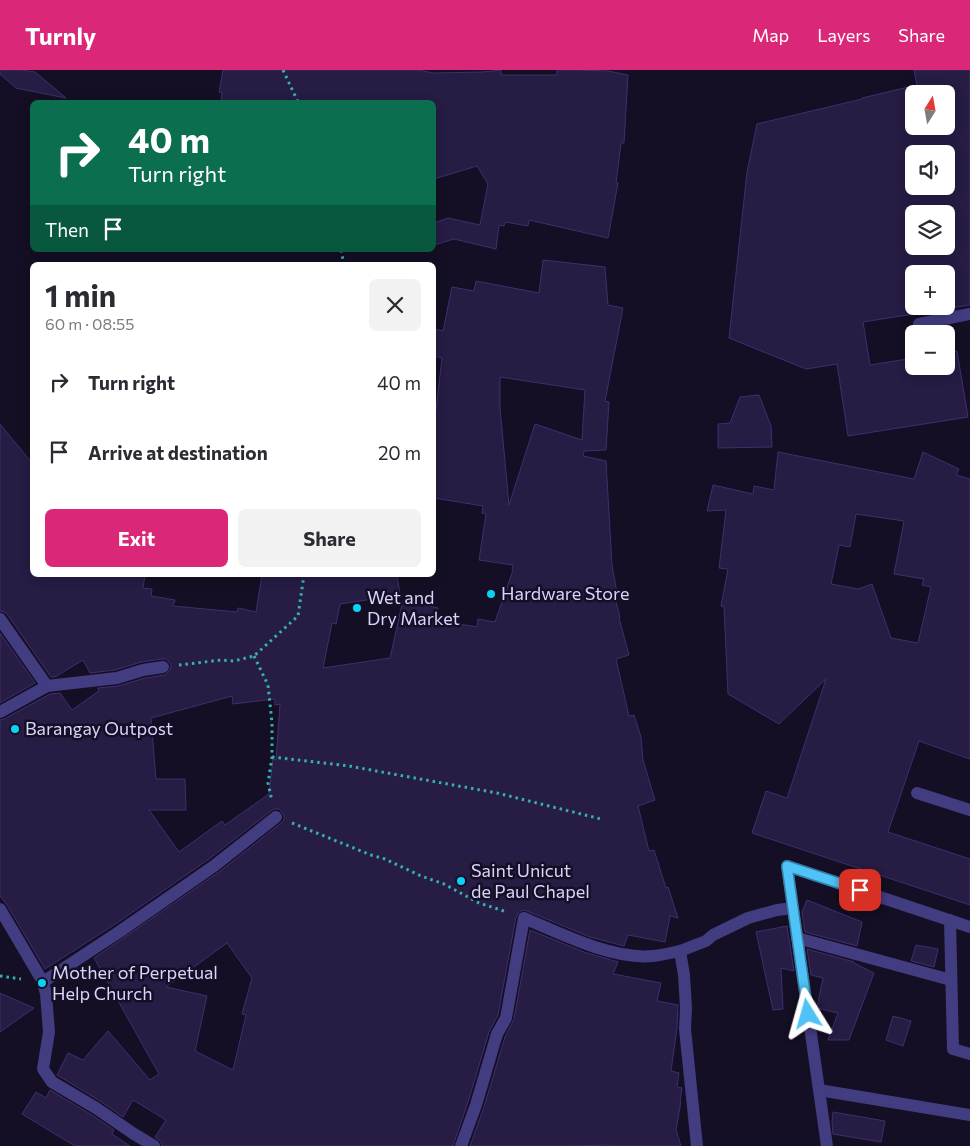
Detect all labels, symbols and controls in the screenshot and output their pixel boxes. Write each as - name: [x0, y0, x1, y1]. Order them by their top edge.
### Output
- text: Turnly: [25, 21, 96, 50]
- text: Map: [752, 24, 789, 46]
- text: Layers: [817, 24, 870, 46]
- text: Share: [898, 24, 945, 46]
- north arrow: [905, 85, 955, 135]
- map controls: [905, 85, 955, 375]
- text: 40 m: [128, 117, 210, 160]
- icon: right: [45, 120, 110, 185]
- button: sound: [905, 145, 955, 195]
- text: Turn right: [128, 160, 226, 187]
- button: layers: [905, 205, 955, 255]
- icon: arrive: [99, 215, 127, 243]
- text: Then: [45, 218, 89, 241]
- button: +: [905, 265, 955, 315]
- text: 1 min: [45, 276, 116, 313]
- button: close: [369, 279, 421, 331]
- text: 60 m · 08:55: [45, 314, 134, 333]
- button: −: [905, 325, 955, 375]
- icon: right: [45, 368, 73, 396]
- text: Turn right: [88, 371, 175, 394]
- text: 40 m: [377, 371, 421, 394]
- icon: arrive: [45, 438, 73, 466]
- text: Arrive at destination: [88, 441, 268, 464]
- text: 20 m: [378, 441, 421, 464]
- button: Exit: [45, 509, 228, 567]
- button: Share: [238, 509, 421, 567]
- place label: Hardware Store: [501, 582, 629, 604]
- place label: Wet and Dry Market: [367, 586, 460, 629]
- marker: Hardware Store: [485, 588, 497, 600]
- marker: Wet and Dry Market: [351, 602, 363, 614]
- place label: Barangay Outpost: [25, 717, 173, 739]
- marker: Barangay Outpost: [9, 723, 21, 735]
- place label: Saint Unicut de Paul Chapel: [471, 859, 590, 902]
- pin: [839, 869, 881, 911]
- marker: Saint Unicut de Paul Chapel: [455, 875, 467, 887]
- icon: arrive: [846, 876, 874, 904]
- place label: Mother of Perpetual Help Church: [52, 961, 218, 1004]
- marker: Mother of Perpetual Help Church: [36, 977, 48, 989]
- position arrow: [781, 987, 833, 1039]

